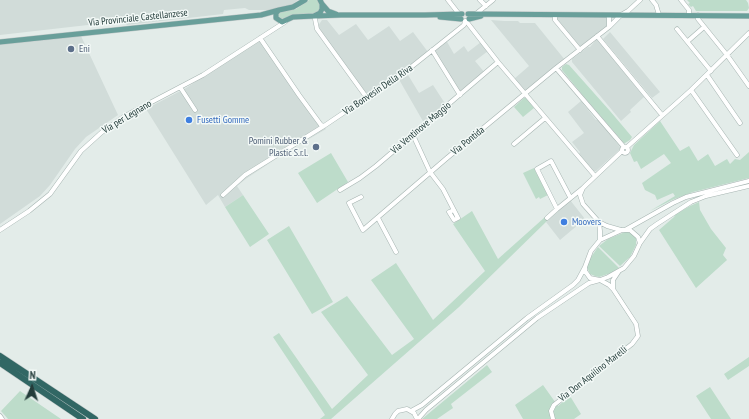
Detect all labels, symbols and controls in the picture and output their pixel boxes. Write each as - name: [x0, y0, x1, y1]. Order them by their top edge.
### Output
- street label: Via Provinciale Castellanzese: [88, 7, 188, 29]
- place label: Eni: [79, 43, 90, 55]
- marker: Eni: [66, 44, 76, 54]
- street label: Via Bonvesin Della Riva: [341, 62, 415, 118]
- street label: Via per Legnano: [100, 98, 154, 136]
- street label: Via Ventinove Maggio: [389, 99, 453, 157]
- place label: Fusetti Gomme: [197, 114, 249, 126]
- marker: Fusetti Gomme: [184, 115, 194, 125]
- street label: Via Pontida: [449, 124, 487, 158]
- place label: Pomini Rubber & Plastic S.r.l.: [249, 135, 308, 158]
- marker: Pomini Rubber & Plastic S.r.l.: [311, 142, 321, 152]
- place label: Moovers: [572, 216, 601, 228]
- marker: Moovers: [559, 217, 569, 227]
- street label: Via Don Aquilino Marelli: [556, 343, 630, 405]
- north arrow: [12, 367, 52, 407]
- text: N: [29, 368, 36, 382]

